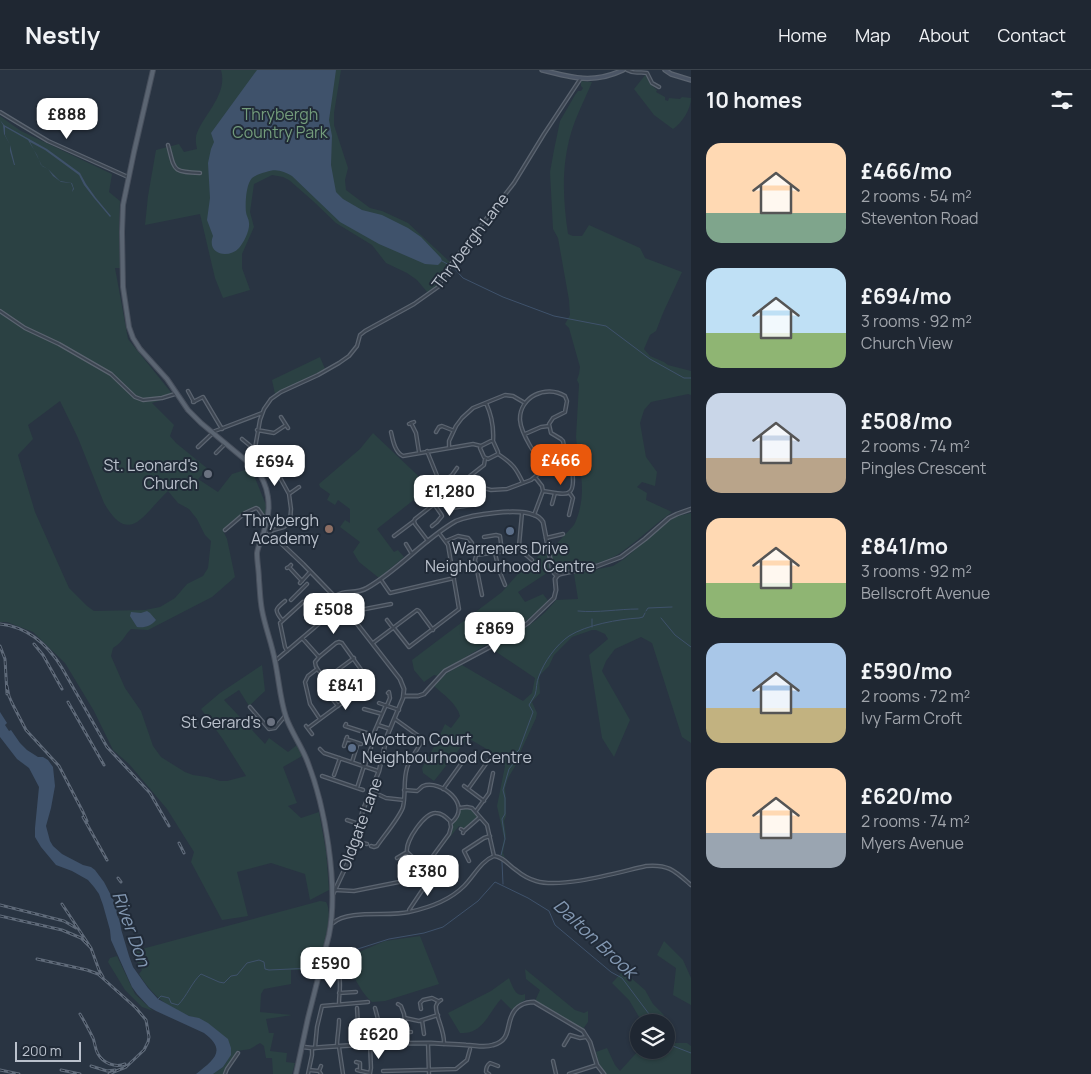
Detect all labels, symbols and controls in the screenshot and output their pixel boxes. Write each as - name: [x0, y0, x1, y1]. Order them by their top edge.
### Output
- text: Nestly: [25, 18, 100, 51]
- text: Home: [778, 23, 827, 47]
- text: Map: [855, 23, 891, 47]
- text: About: [919, 23, 969, 47]
- text: Contact: [997, 23, 1066, 47]
- text: 10 homes: [706, 86, 802, 114]
- icon: filters: [1048, 86, 1076, 114]
- pin: £888: [37, 98, 97, 140]
- text: £888: [48, 103, 86, 125]
- park label: Thrybergh Country Park: [232, 103, 329, 143]
- text: £466/mo: [861, 157, 952, 185]
- icon: home: [746, 163, 806, 223]
- text: 2 rooms · 54 m²: [861, 185, 972, 207]
- street label: Thrybergh Lane: [426, 188, 514, 294]
- text: Steventon Road: [861, 207, 979, 229]
- text: £694/mo: [861, 282, 952, 310]
- icon: home: [746, 288, 806, 348]
- text: 3 rooms · 92 m²: [861, 310, 972, 332]
- text: Church View: [861, 332, 953, 354]
- text: £508/mo: [861, 407, 952, 435]
- icon: home: [746, 413, 806, 473]
- text: 2 rooms · 74 m²: [861, 435, 970, 457]
- pin: £694: [245, 444, 305, 487]
- pin: £466: [531, 444, 591, 486]
- text: £466: [542, 449, 580, 471]
- text: £694: [256, 450, 294, 472]
- place label: St. Leonard's Church: [103, 454, 198, 494]
- text: Pingles Crescent: [861, 457, 987, 479]
- marker: St. Leonard's Church: [202, 468, 214, 480]
- pin: £1,280: [409, 474, 491, 517]
- text: £1,280: [425, 480, 475, 502]
- place label: Thrybergh Academy: [243, 509, 320, 549]
- marker: Thrybergh Academy: [323, 523, 335, 535]
- marker: Warreners Drive Neighbourhood Centre: [504, 525, 516, 537]
- text: £841/mo: [861, 532, 948, 560]
- place label: Warreners Drive Neighbourhood Centre: [425, 537, 595, 577]
- icon: home: [746, 538, 806, 598]
- text: 3 rooms · 92 m²: [861, 560, 972, 582]
- text: Bellscroft Avenue: [861, 582, 990, 604]
- pin: £508: [304, 592, 364, 635]
- text: £508: [315, 598, 353, 620]
- pin: £869: [465, 612, 525, 654]
- text: £869: [476, 617, 514, 639]
- text: £590/mo: [861, 657, 952, 685]
- icon: home: [746, 663, 806, 723]
- pin: £841: [316, 668, 376, 711]
- text: £841: [328, 674, 364, 696]
- text: 2 rooms · 72 m²: [861, 685, 970, 707]
- text: Ivy Farm Croft: [861, 707, 962, 729]
- place label: St Gerard's: [181, 711, 261, 733]
- marker: St Gerard's: [265, 716, 277, 728]
- place label: Wootton Court Neighbourhood Centre: [362, 728, 532, 768]
- marker: Wootton Court Neighbourhood Centre: [346, 742, 358, 754]
- street label: Oldgate Lane: [333, 774, 387, 874]
- text: £620/mo: [861, 782, 953, 810]
- icon: home: [746, 788, 806, 848]
- text: 2 rooms · 74 m²: [861, 810, 970, 832]
- text: Myers Avenue: [861, 832, 964, 854]
- pin: £380: [398, 854, 458, 897]
- text: £380: [409, 860, 447, 882]
- water label: River Don: [107, 888, 157, 971]
- water label: Dalton Brook: [549, 893, 645, 985]
- pin: £590: [301, 946, 361, 989]
- text: £590: [312, 952, 350, 974]
- map controls: [630, 1014, 675, 1059]
- button: layers: [630, 1014, 675, 1059]
- pin: £620: [349, 1018, 409, 1060]
- text: £620: [359, 1023, 399, 1045]
- scale bar: [15, 1039, 81, 1062]
- text: 200 m: [22, 1041, 62, 1060]

